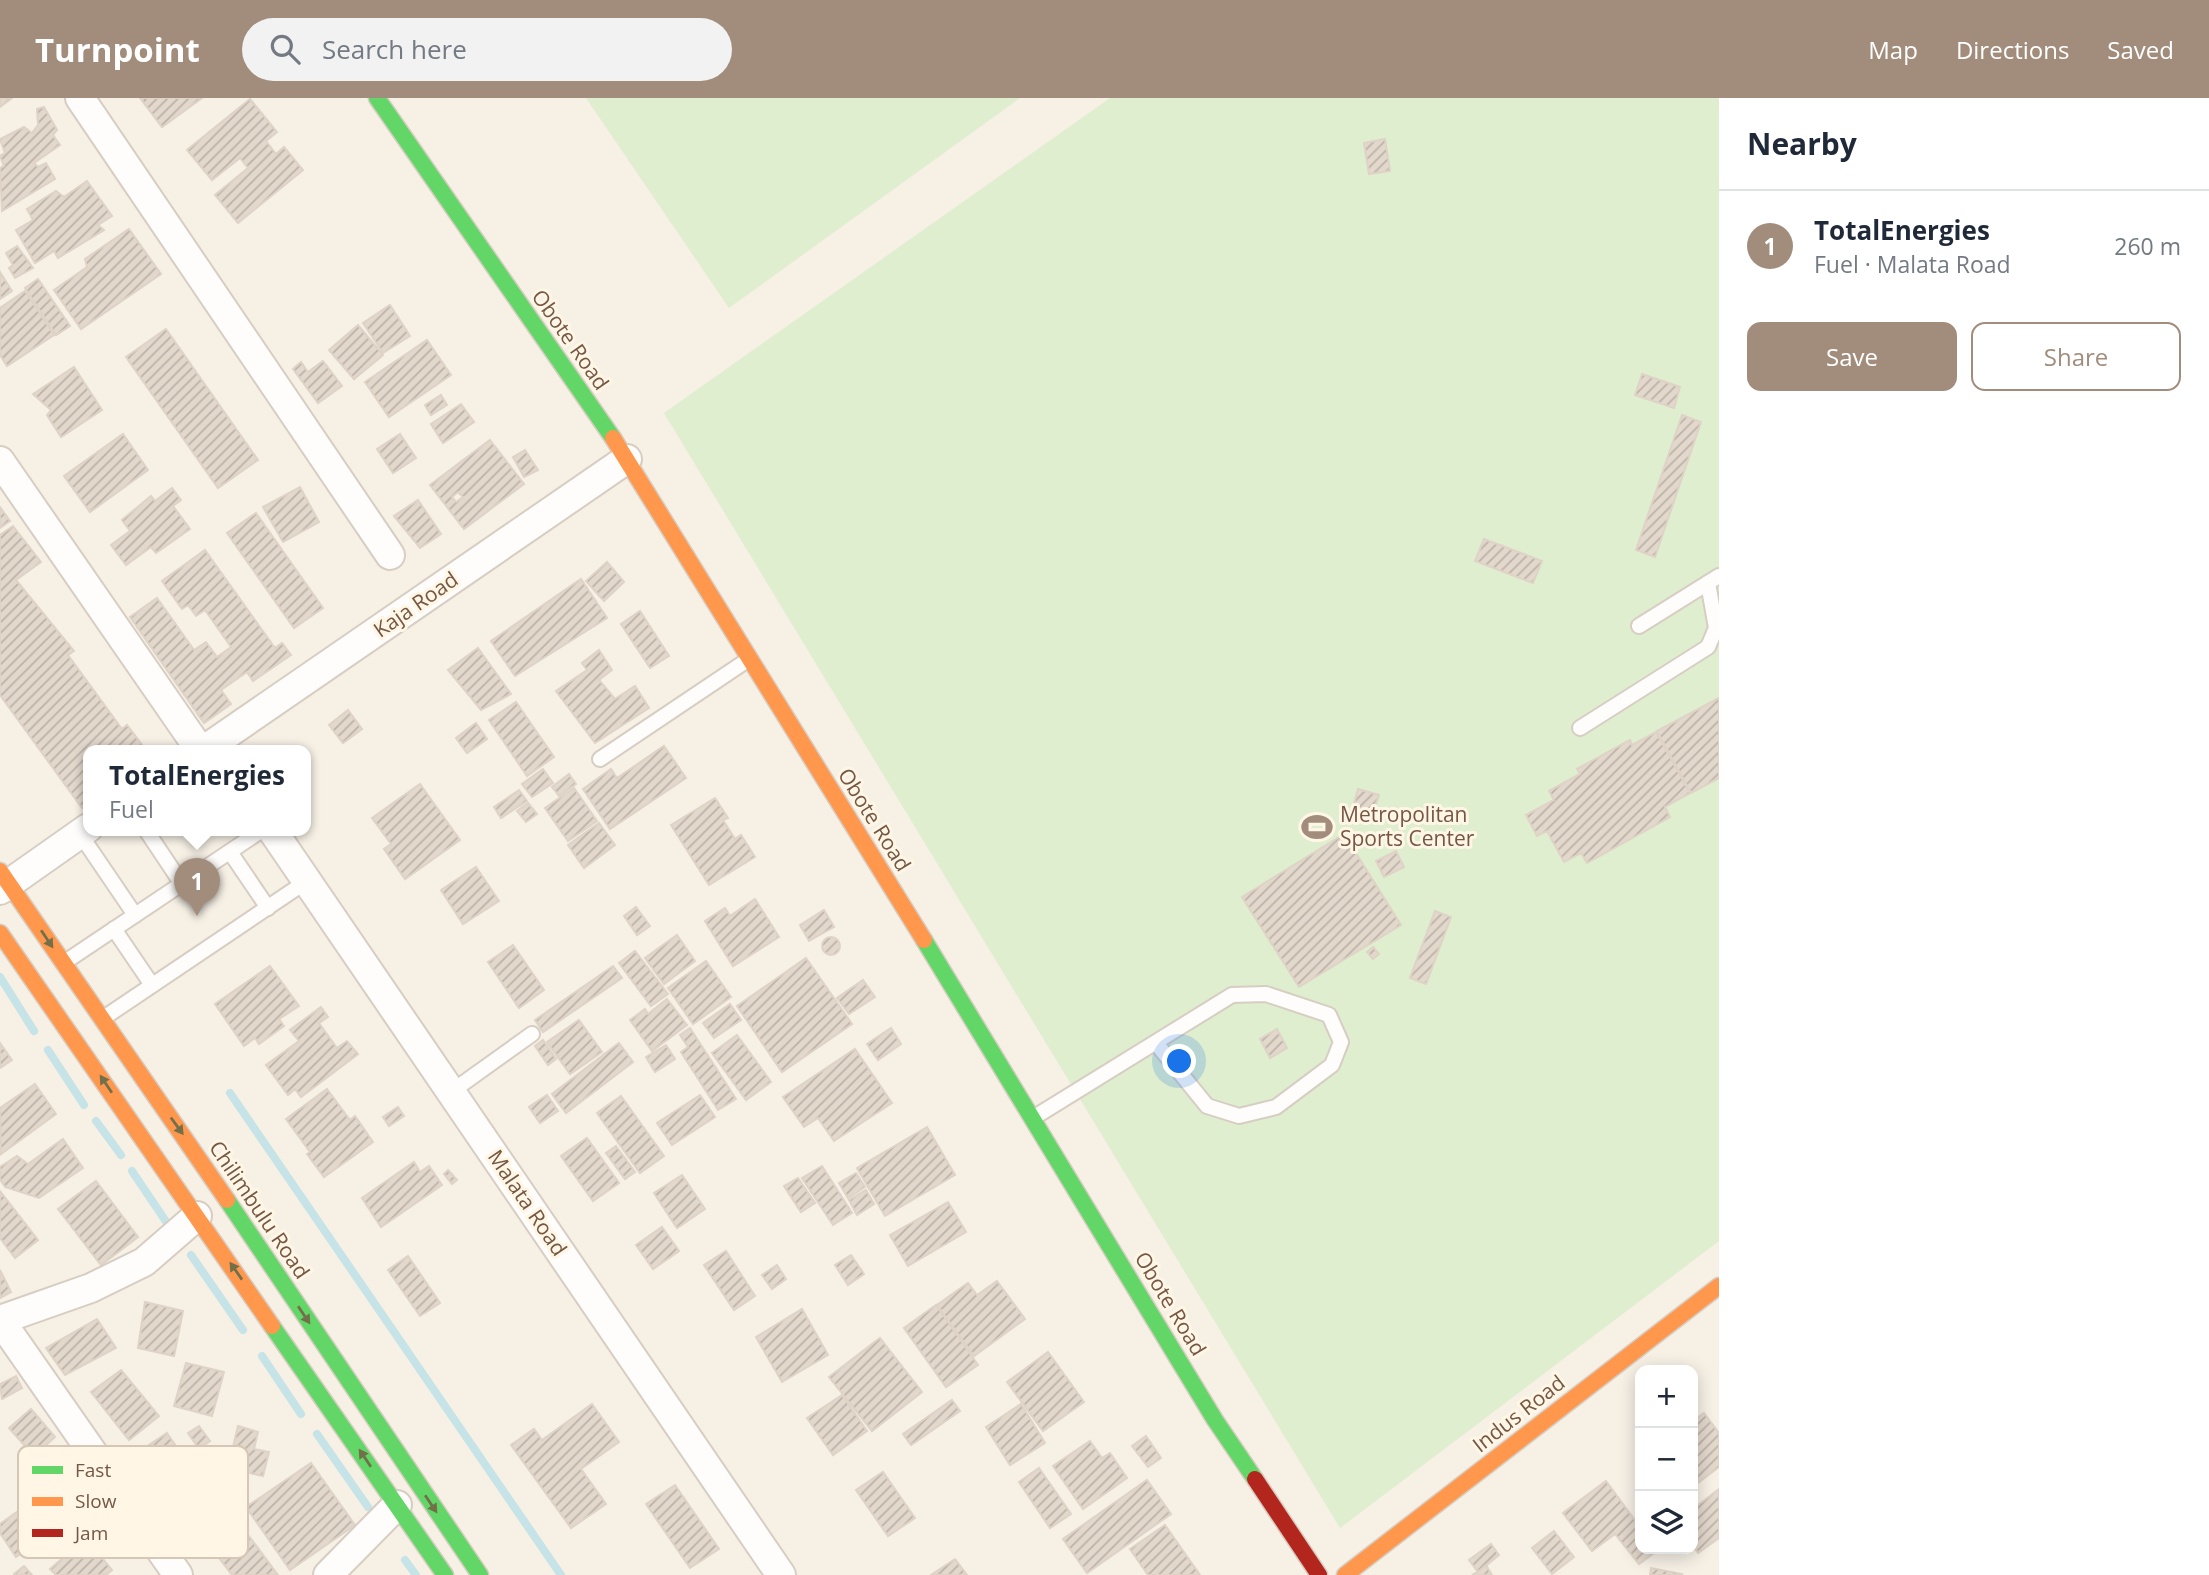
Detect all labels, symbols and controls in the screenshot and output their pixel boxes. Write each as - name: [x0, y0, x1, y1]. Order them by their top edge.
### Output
- search box: [242, 18, 732, 81]
- text: Turnpoint: [35, 27, 200, 72]
- icon: search: [266, 30, 304, 68]
- text: Search here: [322, 31, 467, 67]
- text: Map: [1868, 33, 1918, 66]
- text: Directions: [1956, 33, 2069, 66]
- text: Saved: [2107, 33, 2174, 66]
- text: Nearby: [1747, 123, 1857, 164]
- text: TotalEnergies: [1814, 212, 1990, 248]
- text: 1: [1763, 230, 1777, 262]
- text: 260 m: [2114, 230, 2181, 262]
- text: Fuel · Malata Road: [1814, 248, 2011, 280]
- street label: Obote Road: [526, 284, 616, 395]
- button: Save: [1747, 322, 1957, 391]
- button: Share: [1971, 322, 2181, 391]
- street label: Kaja Road: [368, 565, 463, 643]
- popup: [83, 745, 311, 836]
- text: TotalEnergies: [109, 757, 285, 793]
- street label: Obote Road: [832, 763, 918, 876]
- text: Fuel: [109, 793, 154, 825]
- place label: Metropolitan Sports Center: [1340, 800, 1475, 852]
- sports icon: Metropolitan Sports Center: [1300, 810, 1334, 844]
- pin: 1: [174, 858, 220, 916]
- one-way arrow: [40, 930, 54, 948]
- your location: [1162, 1044, 1196, 1078]
- one-way arrow: [99, 1075, 113, 1093]
- one-way arrow: [169, 1117, 183, 1135]
- street label: Chilimbulu Road: [203, 1135, 316, 1284]
- street label: Malata Road: [482, 1144, 574, 1261]
- street label: Obote Road: [1129, 1246, 1213, 1361]
- one-way arrow: [229, 1262, 243, 1280]
- one-way arrow: [297, 1305, 310, 1325]
- map controls: [1635, 1365, 1698, 1554]
- button: +: [1635, 1365, 1698, 1428]
- street label: Indus Road: [1466, 1368, 1570, 1458]
- button: −: [1635, 1428, 1698, 1491]
- legend: [18, 1446, 248, 1558]
- one-way arrow: [358, 1449, 372, 1467]
- text: Fast: [75, 1457, 111, 1483]
- text: Slow: [75, 1488, 117, 1514]
- button: layers: [1635, 1491, 1698, 1554]
- one-way arrow: [424, 1494, 437, 1513]
- text: Jam: [73, 1520, 108, 1546]

